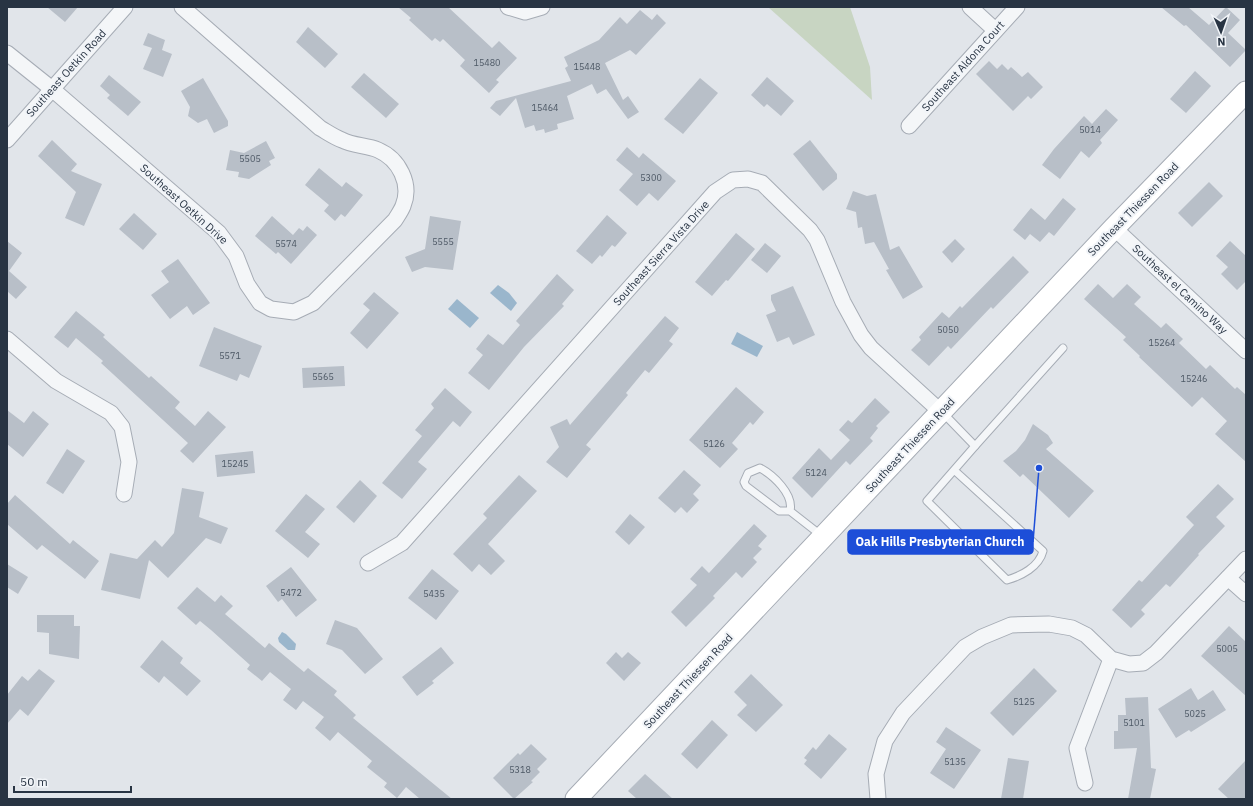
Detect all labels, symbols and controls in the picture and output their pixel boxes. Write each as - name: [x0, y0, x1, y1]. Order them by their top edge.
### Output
- north arrow: [1201, 12, 1241, 52]
- street label: Southeast Aldona Court: [919, 18, 1007, 114]
- street label: Southeast Oetkin Road: [23, 26, 109, 120]
- text: N: [1217, 35, 1226, 49]
- house number: 15480: [473, 57, 501, 68]
- house number: 15448: [573, 61, 601, 72]
- house number: 15464: [531, 102, 559, 113]
- house number: 5014: [1079, 124, 1101, 135]
- house number: 5505: [239, 153, 261, 164]
- street label: Southeast Thiessen Road: [1085, 159, 1181, 259]
- street label: Southeast Oetkin Drive: [137, 161, 231, 247]
- house number: 5300: [640, 172, 662, 183]
- street label: Southeast Sierra Vista Drive: [610, 197, 712, 309]
- house number: 5555: [432, 236, 454, 247]
- house number: 5574: [275, 238, 297, 249]
- street label: Southeast el Camino Way: [1129, 241, 1231, 337]
- house number: 5050: [937, 324, 959, 335]
- house number: 15264: [1148, 337, 1176, 348]
- house number: 5571: [219, 350, 241, 361]
- house number: 5565: [312, 371, 334, 382]
- house number: 15246: [1180, 373, 1208, 384]
- street label: Southeast Thiessen Road: [862, 395, 958, 495]
- house number: 5126: [703, 438, 725, 449]
- house number: 15245: [221, 458, 249, 469]
- house number: 5124: [805, 467, 827, 478]
- callout: Oak Hills Presbyterian Church: [848, 530, 1033, 554]
- text: Oak Hills Presbyterian Church: [856, 534, 1024, 549]
- house number: 5472: [280, 587, 302, 598]
- house number: 5435: [423, 588, 445, 599]
- street label: Southeast Thiessen Road: [640, 631, 736, 731]
- house number: 5005: [1216, 643, 1238, 654]
- house number: 5125: [1013, 696, 1035, 707]
- house number: 5025: [1184, 708, 1206, 719]
- house number: 5101: [1123, 717, 1145, 728]
- house number: 5135: [944, 756, 966, 767]
- house number: 5318: [509, 764, 531, 775]
- scale bar: [14, 768, 131, 794]
- text: 50 m: [20, 774, 48, 789]

